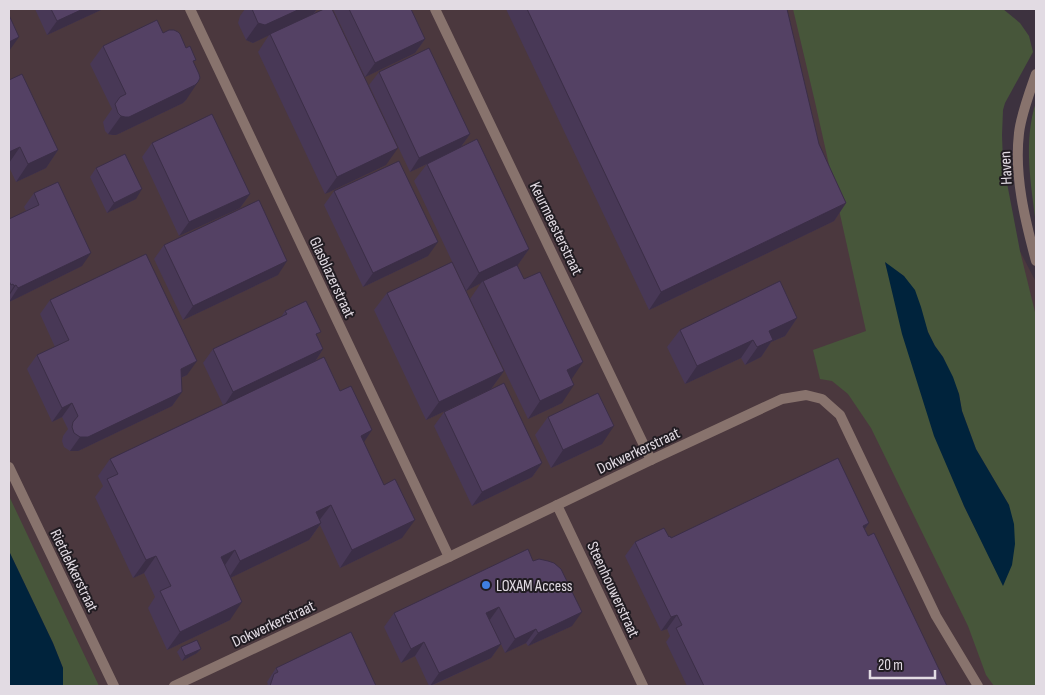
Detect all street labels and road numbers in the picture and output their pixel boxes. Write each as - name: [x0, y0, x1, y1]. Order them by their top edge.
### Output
- street label: Haven: [996, 151, 1017, 185]
- street label: Keurmeesterstraat: [525, 179, 586, 278]
- street label: Glasblazerstraat: [305, 234, 359, 321]
- street label: Dokwerkerstraat: [594, 424, 683, 479]
- street label: Rietdekkerstraat: [45, 526, 102, 615]
- street label: Steenhouwerstraat: [582, 539, 643, 641]
- street label: Dokwerkerstraat: [229, 597, 318, 652]

